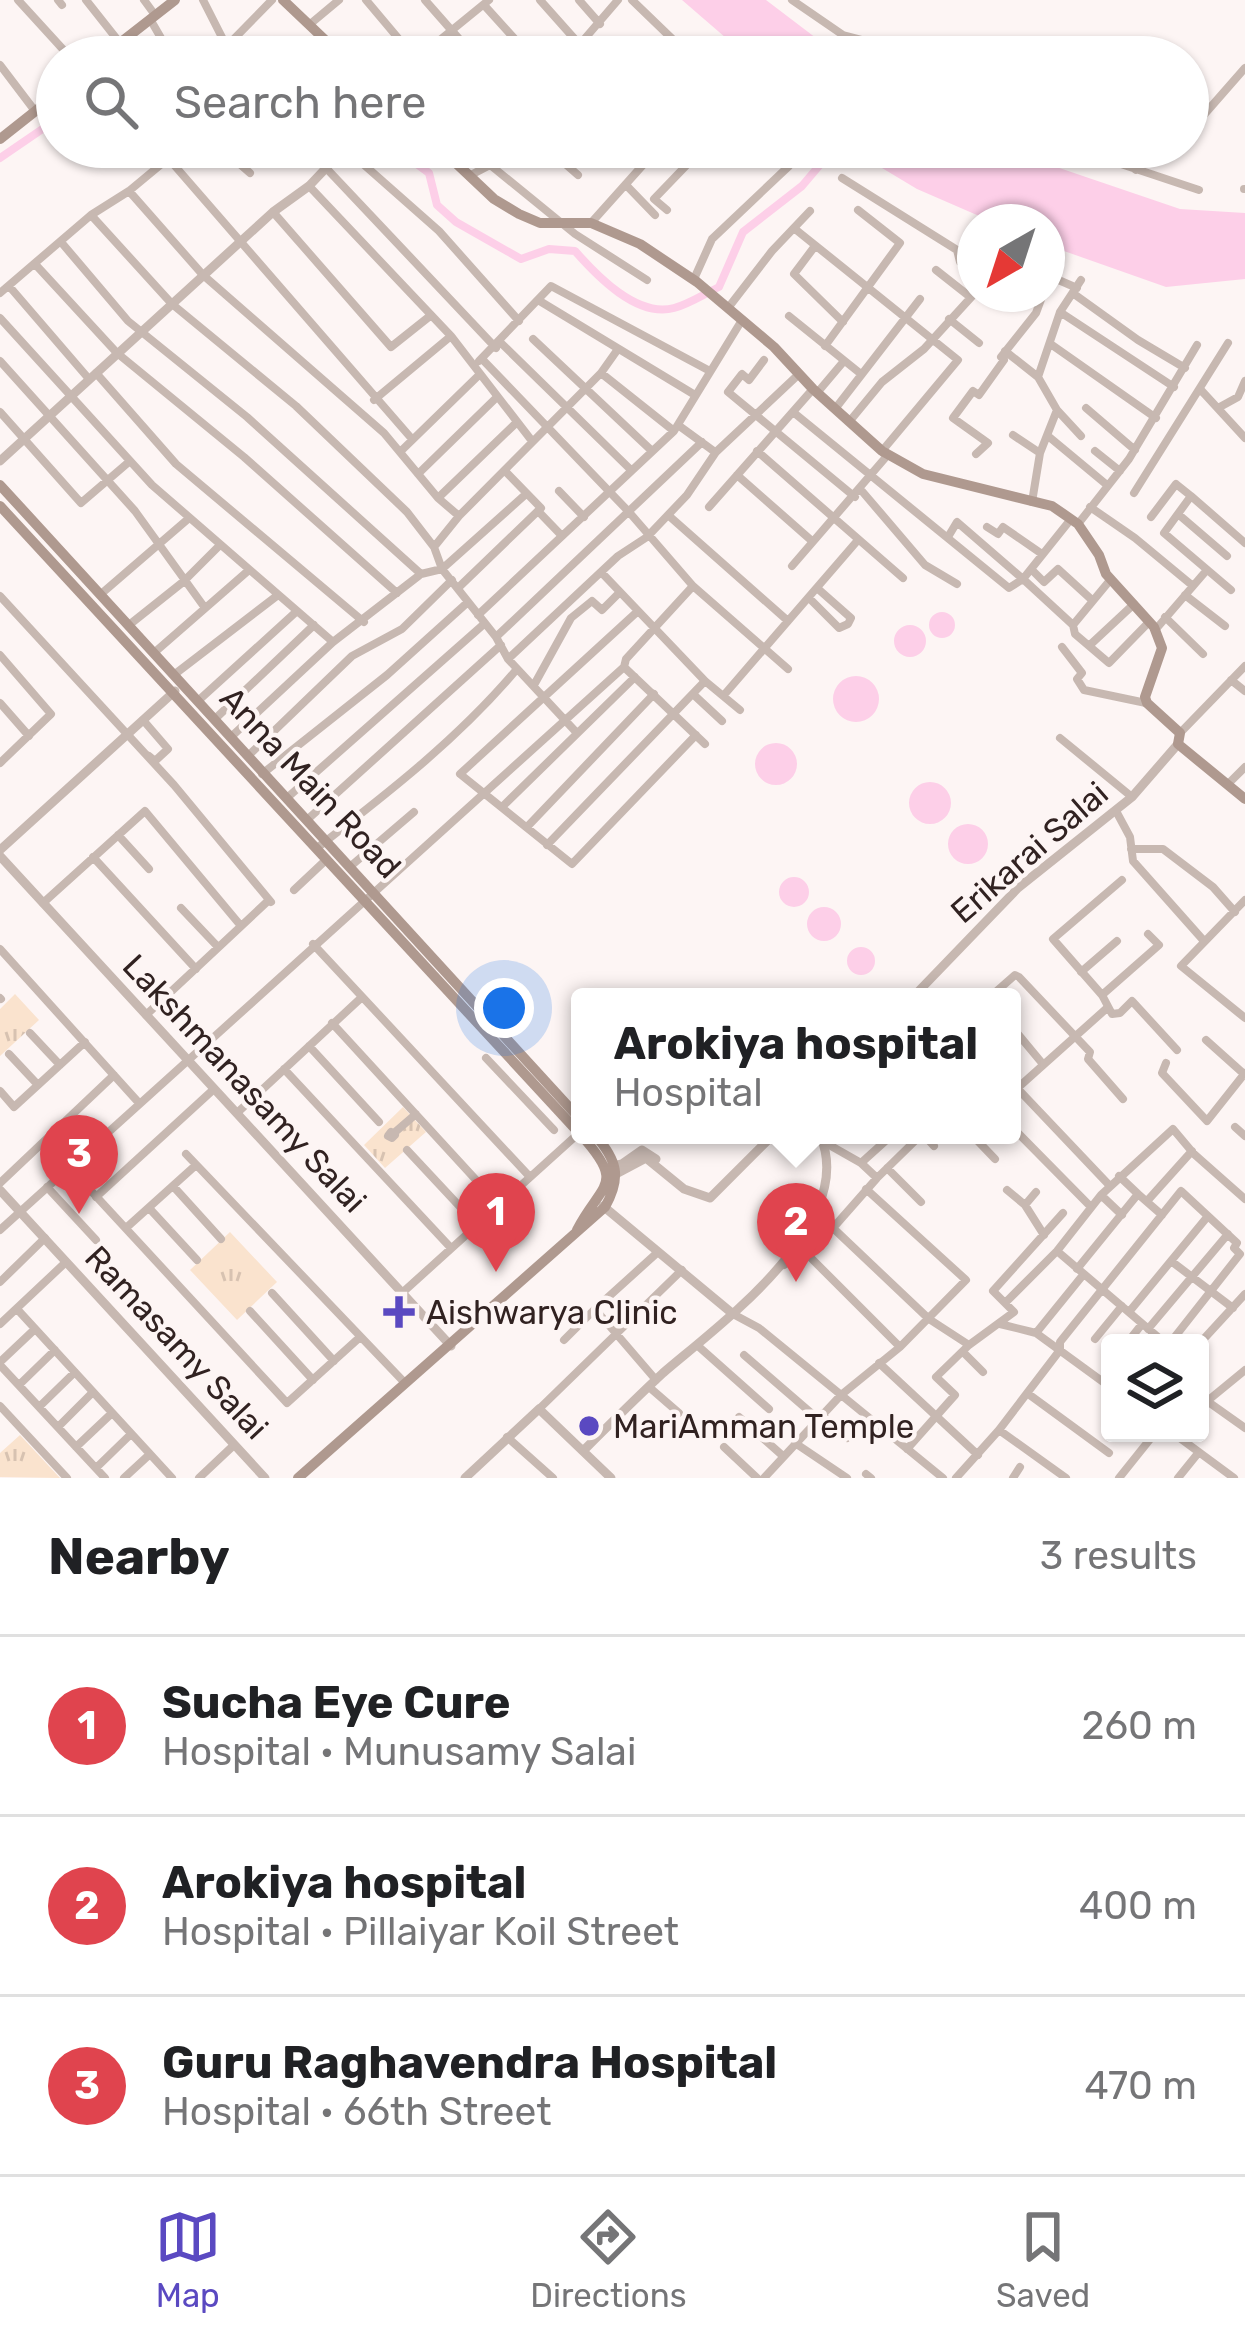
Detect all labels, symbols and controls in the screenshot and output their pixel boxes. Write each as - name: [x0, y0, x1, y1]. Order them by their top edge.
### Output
- search box: [36, 36, 1209, 168]
- icon: search: [78, 69, 144, 135]
- text: Search here: [174, 76, 426, 129]
- north arrow: [957, 204, 1065, 312]
- street label: Anna Main Road: [212, 679, 409, 886]
- street label: Erikarai Salai: [943, 774, 1116, 931]
- street label: Lakshmanasamy Salai: [115, 946, 374, 1220]
- your location: [474, 978, 534, 1038]
- popup: [571, 988, 1021, 1144]
- text: Arokiya hospital: [614, 1017, 978, 1070]
- text: Hospital: [614, 1070, 763, 1116]
- pin: 3: [40, 1115, 118, 1214]
- pin: 1: [457, 1173, 535, 1272]
- pin: 2: [757, 1183, 835, 1282]
- street label: Ramasamy Salai: [77, 1238, 276, 1447]
- place label: Aishwarya Clinic: [426, 1293, 678, 1332]
- marker: Aishwarya Clinic: [383, 1296, 415, 1328]
- map controls: [1101, 1334, 1209, 1442]
- button: layers: [1101, 1334, 1209, 1442]
- place label: MariAmman Temple: [613, 1407, 914, 1446]
- marker: MariAmman Temple: [576, 1413, 602, 1439]
- text: Nearby: [48, 1526, 230, 1587]
- text: 3 results: [1040, 1533, 1197, 1579]
- text: Sucha Eye Cure: [162, 1676, 511, 1729]
- text: 1: [77, 1703, 97, 1749]
- text: 260 m: [1082, 1703, 1197, 1749]
- text: Hospital · Munusamy Salai: [162, 1729, 636, 1775]
- text: Arokiya hospital: [162, 1856, 526, 1909]
- text: 2: [74, 1883, 100, 1929]
- text: 400 m: [1079, 1883, 1197, 1929]
- text: Hospital · Pillaiyar Koil Street: [162, 1909, 679, 1955]
- text: Guru Raghavendra Hospital: [162, 2036, 777, 2089]
- text: 3: [74, 2063, 100, 2109]
- text: 470 m: [1084, 2063, 1197, 2109]
- text: Hospital · 66th Street: [162, 2089, 551, 2135]
- tab: Map: [155, 2204, 221, 2315]
- tab: Directions: [530, 2204, 687, 2315]
- tab: Saved: [996, 2204, 1090, 2315]

